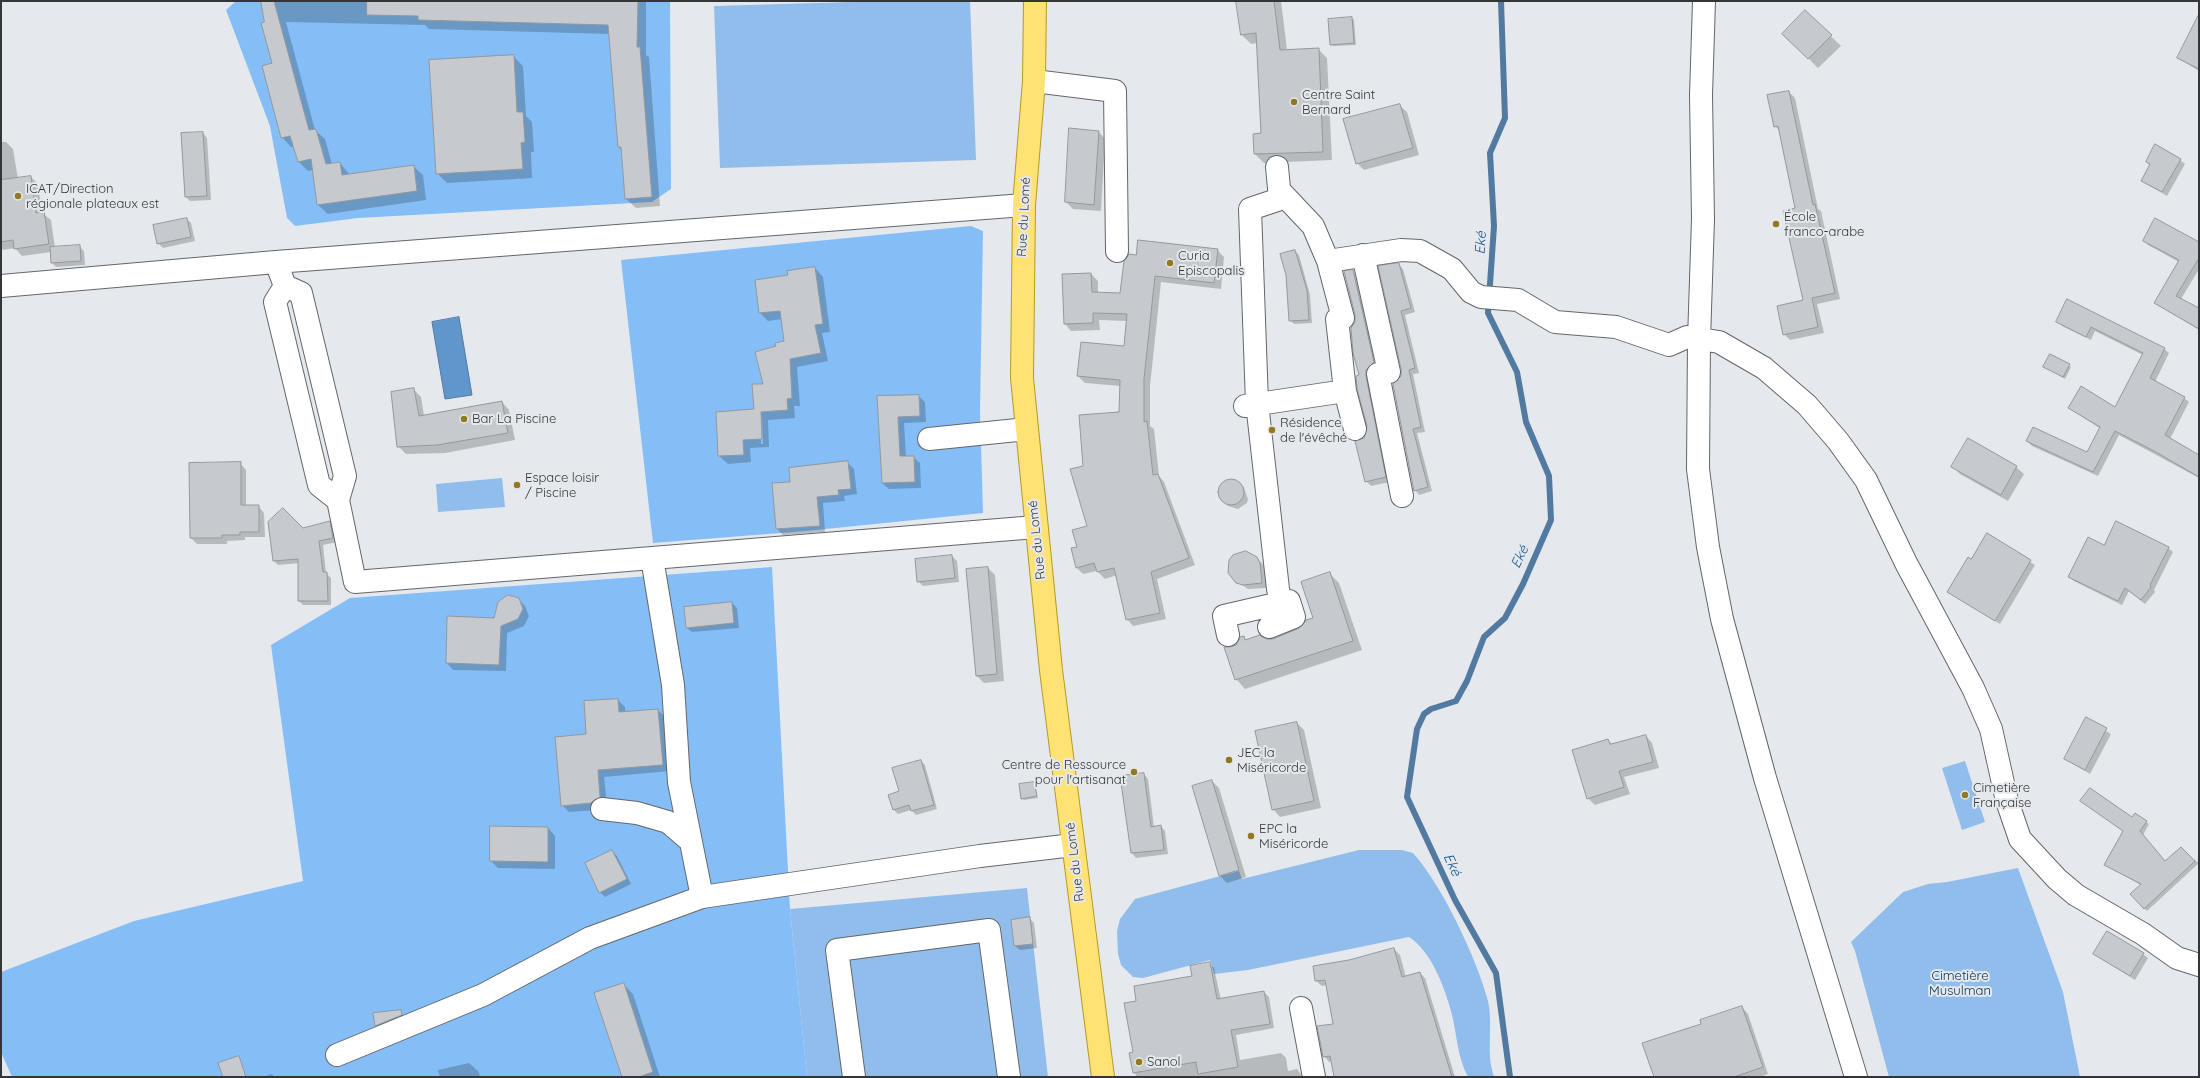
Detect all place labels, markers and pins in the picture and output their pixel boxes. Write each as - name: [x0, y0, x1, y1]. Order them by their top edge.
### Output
- place label: Centre Saint Bernard: [1302, 87, 1375, 118]
- marker: Centre Saint Bernard: [1289, 97, 1299, 107]
- place label: ICAT/Direction régionale plateaux est: [26, 181, 159, 212]
- marker: ICAT/Direction régionale plateaux est: [13, 191, 23, 201]
- place label: École franco-arabe: [1784, 209, 1864, 240]
- marker: École franco-arabe: [1771, 219, 1781, 229]
- place label: Curia Episcopalis: [1178, 248, 1244, 279]
- marker: Curia Episcopalis: [1165, 258, 1175, 268]
- place label: Bar La Piscine: [472, 411, 556, 427]
- marker: Bar La Piscine: [459, 414, 469, 424]
- place label: Résidence de l'évêché: [1280, 415, 1347, 446]
- marker: Résidence de l'évêché: [1267, 425, 1277, 435]
- place label: Espace loisir / Piscine: [525, 470, 599, 501]
- marker: Espace loisir / Piscine: [512, 480, 522, 490]
- place label: JEC la Miséricorde: [1237, 745, 1306, 776]
- marker: JEC la Miséricorde: [1224, 755, 1234, 765]
- place label: Centre de Ressource pour l'artisanat: [1002, 757, 1126, 788]
- marker: Centre de Ressource pour l'artisanat: [1129, 767, 1139, 777]
- place label: Cimetière Française: [1973, 780, 2031, 811]
- marker: Cimetière Française: [1960, 790, 1970, 800]
- place label: EPC la Miséricorde: [1259, 821, 1328, 852]
- marker: EPC la Miséricorde: [1246, 831, 1256, 841]
- place label: Sanol: [1147, 1054, 1181, 1070]
- marker: Sanol: [1134, 1057, 1144, 1067]

